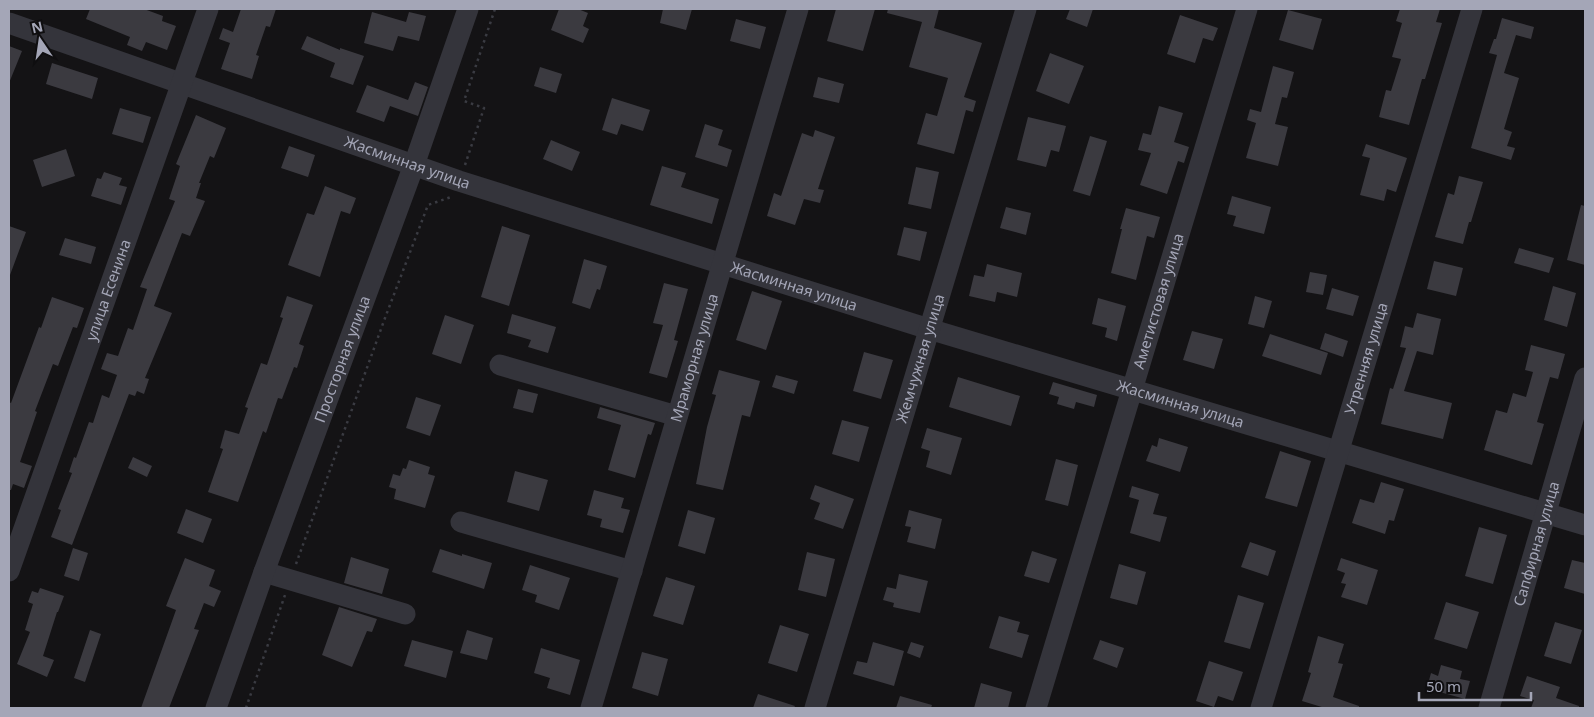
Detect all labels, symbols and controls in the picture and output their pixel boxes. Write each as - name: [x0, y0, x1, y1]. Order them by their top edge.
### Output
- north arrow: [15, 15, 65, 65]
- text: N: [29, 16, 45, 37]
- street label: Жасминная улица: [342, 131, 473, 193]
- street label: Аметистовая улица: [1128, 231, 1188, 371]
- street label: улица Есенина: [80, 236, 135, 343]
- street label: Жасминная улица: [728, 256, 860, 315]
- street label: Мраморная улица: [665, 291, 722, 425]
- street label: Жемчужная улица: [891, 291, 948, 425]
- street label: Просторная улица: [309, 293, 374, 425]
- street label: Утренняя улица: [1339, 300, 1392, 417]
- street label: Жасминная улица: [1115, 375, 1247, 432]
- street label: Сапфирная улица: [1508, 479, 1563, 608]
- scale bar: [1419, 670, 1532, 702]
- text: 50 m: [1426, 676, 1461, 696]

